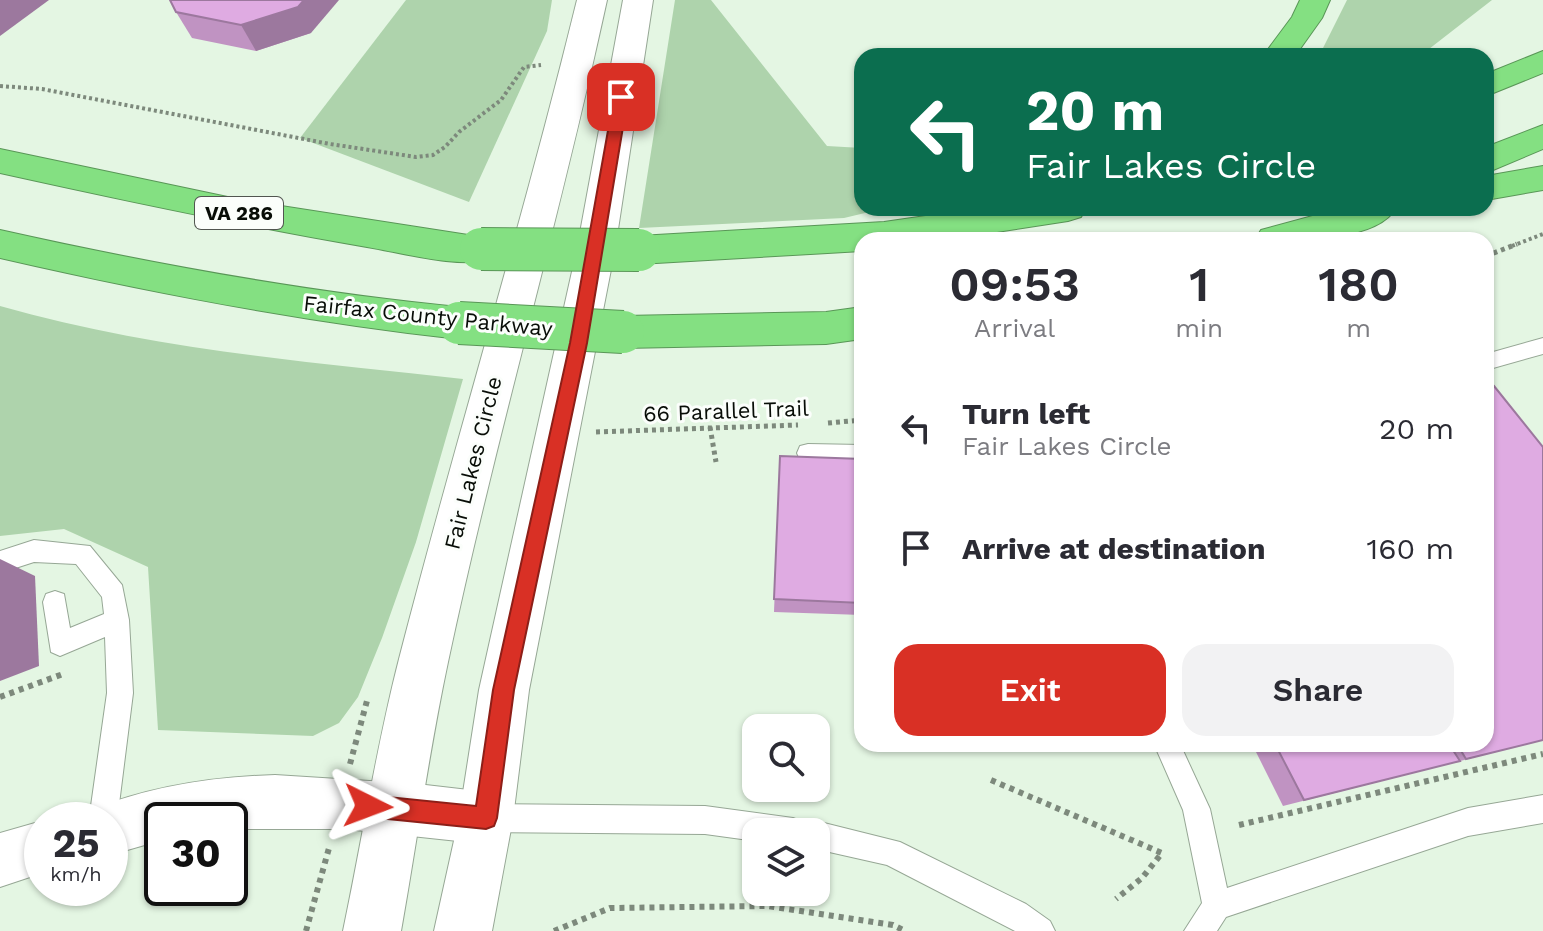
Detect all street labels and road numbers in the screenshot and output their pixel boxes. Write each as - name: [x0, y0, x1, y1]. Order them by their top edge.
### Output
- road number: VA 286: [195, 197, 283, 229]
- street label: Fairfax County Parkway: [302, 290, 554, 342]
- street label: Fair Lakes Circle: [439, 374, 507, 552]
- street label: 66 Parallel Trail: [643, 396, 810, 426]

